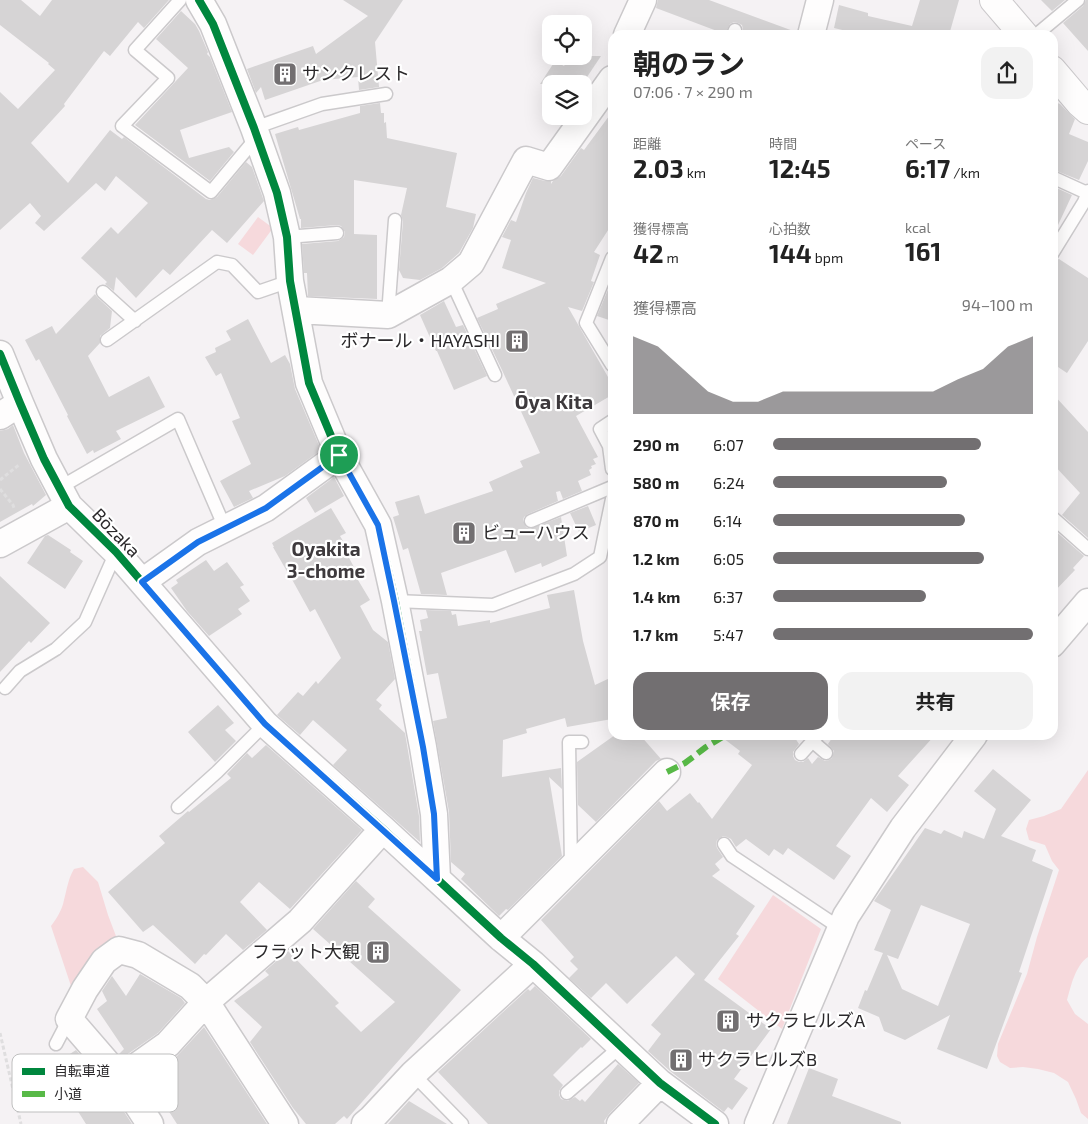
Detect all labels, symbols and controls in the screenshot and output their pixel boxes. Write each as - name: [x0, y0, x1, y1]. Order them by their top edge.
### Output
- map controls: [542, 15, 592, 125]
- button: locate: [542, 15, 592, 65]
- text: 朝のラン: [633, 46, 745, 80]
- button: share: [981, 47, 1033, 99]
- building icon: サンクレスト: [272, 61, 298, 87]
- place label: サンクレスト: [302, 62, 410, 84]
- button: layers: [542, 75, 592, 125]
- text: 07:06 · 7 × 290 m: [633, 82, 753, 101]
- text: 距離: [633, 135, 661, 152]
- text: 時間: [769, 135, 797, 152]
- text: ペース: [905, 135, 946, 152]
- text: 2.03: [633, 153, 684, 183]
- text: 12:45: [769, 153, 830, 183]
- text: 6:17: [905, 153, 950, 183]
- text: km: [684, 164, 706, 181]
- text: /km: [950, 164, 980, 181]
- text: kcal: [905, 219, 931, 236]
- text: 獲得標高: [633, 220, 689, 237]
- text: 心拍数: [769, 220, 811, 237]
- text: 161: [905, 236, 941, 266]
- text: 42: [633, 238, 663, 268]
- text: 144: [769, 238, 812, 268]
- text: m: [663, 249, 679, 266]
- text: bpm: [812, 249, 843, 266]
- text: 94–100 m: [962, 295, 1033, 314]
- text: 獲得標高: [633, 298, 697, 317]
- building icon: ボナール・HAYASHI: [504, 328, 530, 354]
- place label: ボナール・HAYASHI: [340, 329, 500, 351]
- district label: Ōya Kita: [515, 389, 593, 414]
- pin: [318, 434, 360, 476]
- text: 290 m: [633, 435, 679, 454]
- text: 6:07: [713, 435, 744, 454]
- icon: arrive: [325, 441, 353, 469]
- text: 580 m: [633, 473, 679, 492]
- text: 6:24: [713, 473, 745, 492]
- street label: Bōzaka: [88, 503, 145, 561]
- text: 870 m: [633, 511, 679, 530]
- text: 6:14: [713, 511, 742, 530]
- building icon: ビューハウス: [451, 520, 477, 546]
- place label: ビューハウス: [482, 521, 590, 543]
- district label: Oyakita 3-chome: [287, 537, 365, 582]
- text: 1.2 km: [633, 549, 680, 568]
- text: 6:05: [713, 549, 744, 568]
- text: 1.4 km: [633, 587, 680, 606]
- text: 6:37: [713, 587, 743, 606]
- text: 1.7 km: [633, 625, 678, 644]
- text: 5:47: [713, 625, 743, 644]
- button: 保存: [633, 672, 828, 730]
- button: 共有: [838, 672, 1033, 730]
- building icon: フラット大観: [365, 939, 391, 965]
- place label: フラット大観: [252, 940, 360, 962]
- building icon: サクラヒルズA: [715, 1008, 741, 1034]
- place label: サクラヒルズA: [746, 1009, 866, 1031]
- building icon: サクラヒルズB: [668, 1047, 694, 1073]
- place label: サクラヒルズB: [698, 1048, 817, 1070]
- legend: [12, 1054, 178, 1112]
- text: 自転車道: [54, 1062, 110, 1079]
- text: 小道: [54, 1085, 82, 1102]

